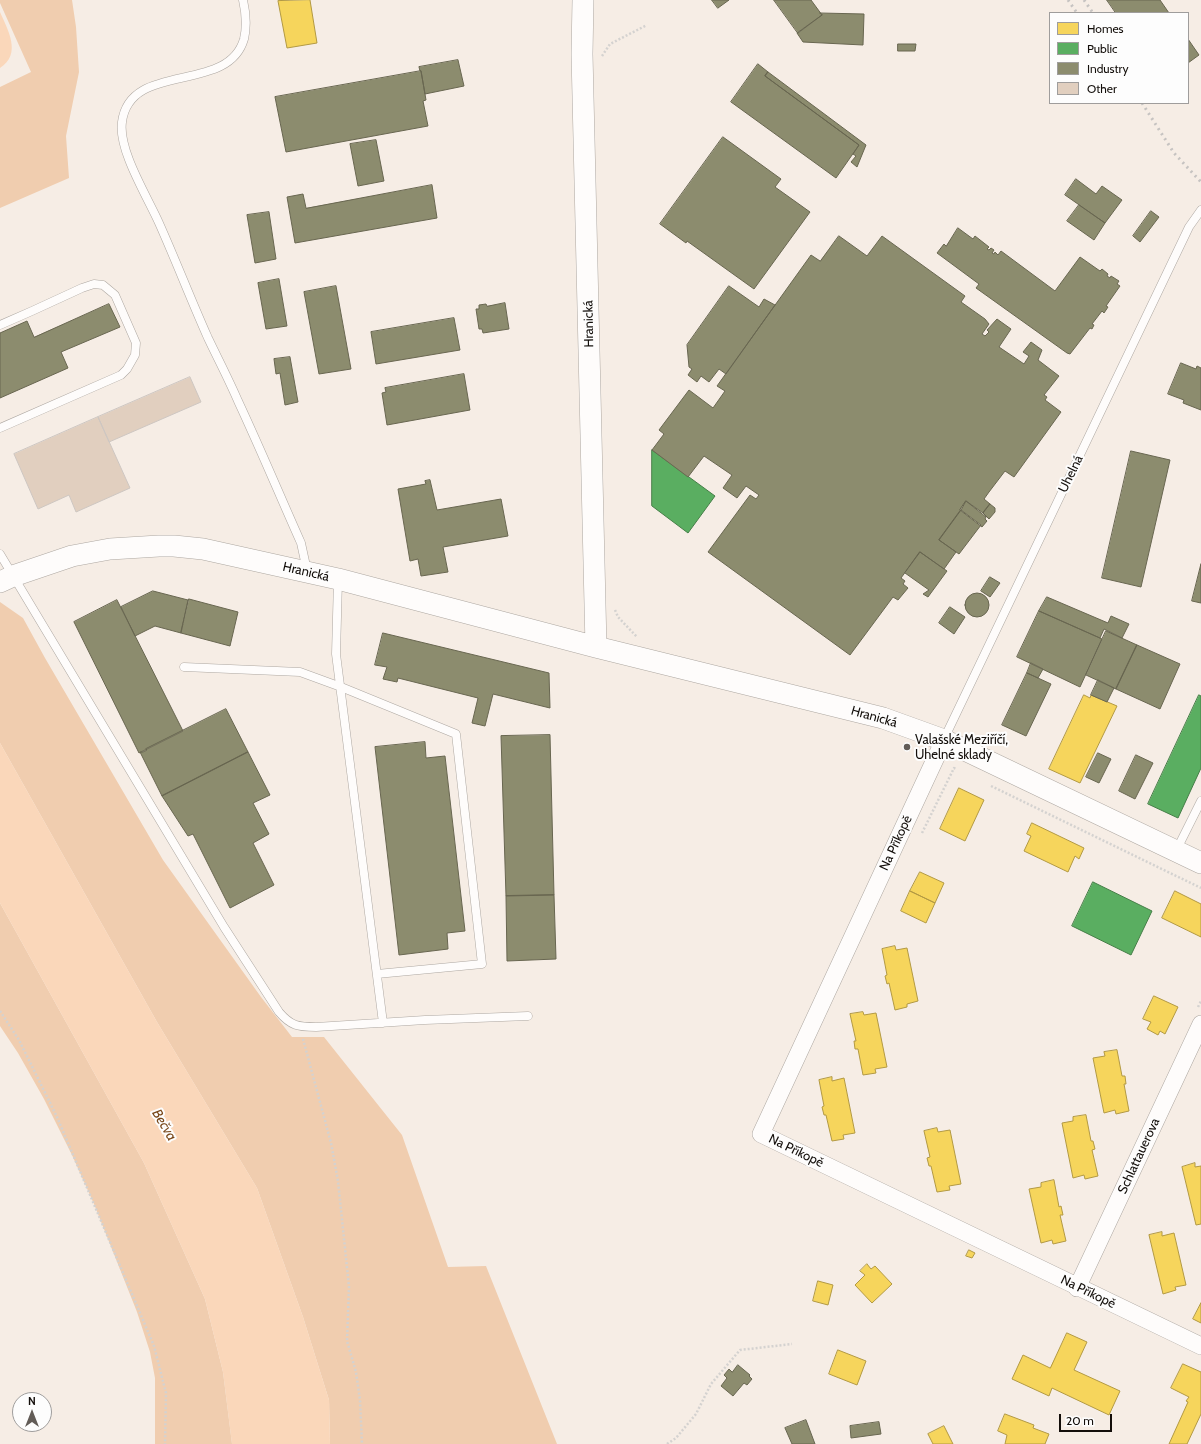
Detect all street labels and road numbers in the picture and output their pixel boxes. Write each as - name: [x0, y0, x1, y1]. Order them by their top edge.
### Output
- street label: Hranická: [581, 300, 597, 348]
- street label: Uhelná: [1055, 453, 1087, 495]
- street label: Hranická: [281, 559, 331, 585]
- street label: Hranická: [849, 703, 899, 731]
- street label: Na Příkopě: [876, 813, 916, 873]
- street label: Schlattauerova: [1115, 1116, 1163, 1196]
- street label: Na Příkopě: [766, 1131, 826, 1171]
- street label: Na Příkopě: [1058, 1272, 1118, 1312]

